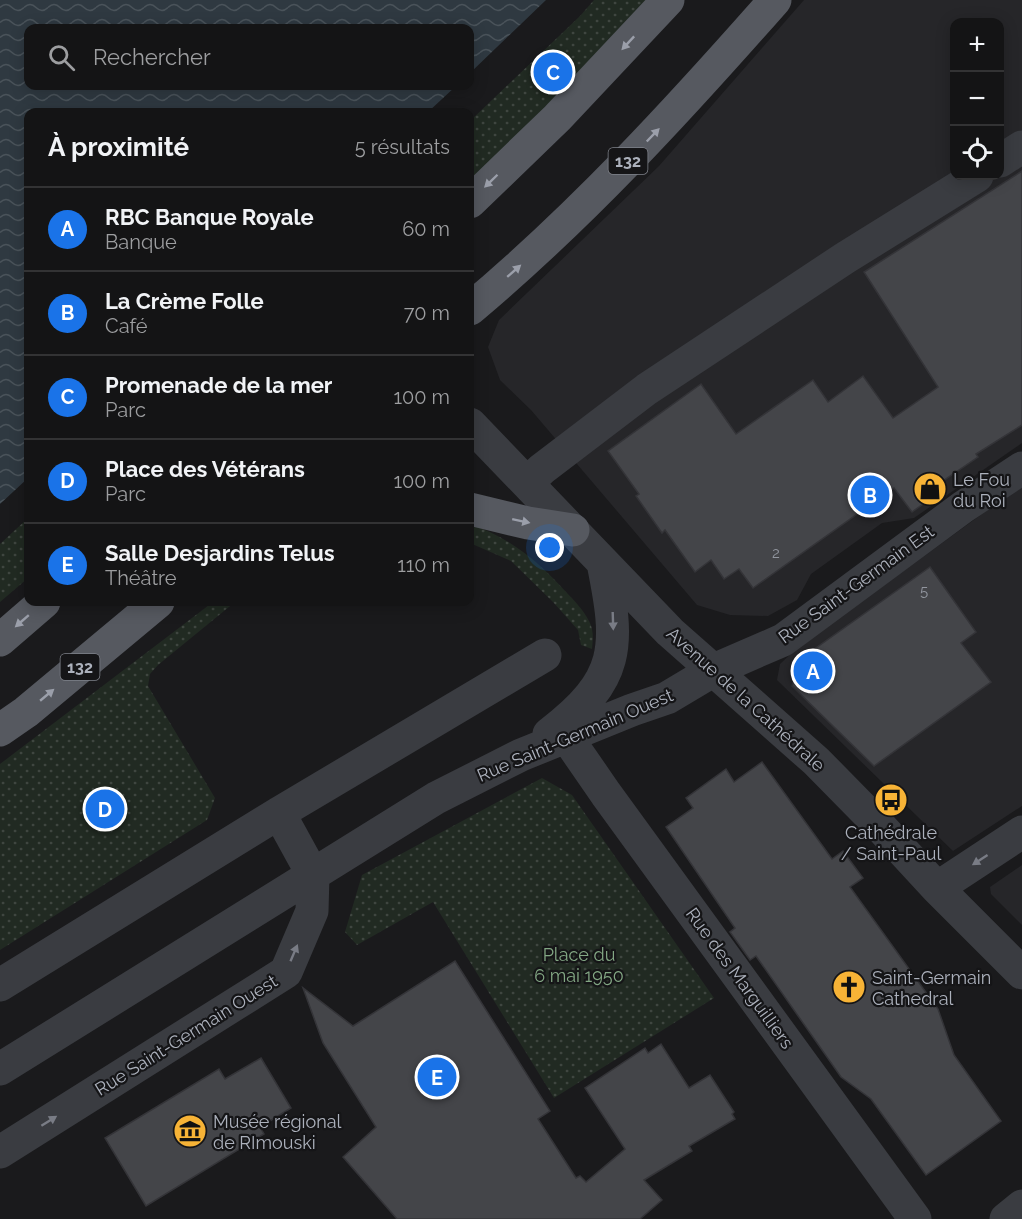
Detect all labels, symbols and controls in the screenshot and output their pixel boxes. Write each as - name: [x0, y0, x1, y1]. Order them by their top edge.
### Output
- map controls: [950, 18, 1004, 180]
- button: +: [950, 18, 1004, 72]
- search box: [24, 24, 474, 90]
- one-way arrow: [622, 35, 635, 50]
- icon: search: [45, 41, 78, 74]
- text: Rechercher: [93, 44, 211, 70]
- pin: C: [534, 50, 572, 94]
- button: −: [950, 72, 1004, 126]
- button: locate: [950, 126, 1004, 180]
- one-way arrow: [646, 128, 660, 142]
- text: À proximité: [48, 132, 189, 162]
- text: 5 résultats: [355, 135, 450, 159]
- road number: 132: [608, 148, 648, 174]
- one-way arrow: [484, 174, 498, 188]
- text: RBC Banque Royale: [105, 204, 314, 230]
- text: A: [61, 217, 74, 241]
- text: 60 m: [402, 217, 450, 241]
- text: Banque: [105, 230, 177, 254]
- one-way arrow: [506, 265, 521, 278]
- text: La Crème Folle: [105, 288, 264, 314]
- text: B: [61, 301, 74, 325]
- text: 70 m: [404, 301, 450, 325]
- text: Café: [105, 314, 148, 338]
- text: Promenade de la mer: [105, 372, 332, 398]
- text: C: [61, 385, 74, 409]
- text: 100 m: [393, 385, 450, 409]
- text: Parc: [105, 398, 146, 422]
- text: Place des Vétérans: [105, 456, 305, 482]
- text: D: [60, 469, 75, 493]
- text: 100 m: [393, 469, 450, 493]
- place label: Le Fou du Roi: [953, 469, 1010, 511]
- shop icon: Le Fou du Roi: [912, 471, 948, 507]
- pin: B: [850, 472, 890, 518]
- text: Parc: [105, 482, 146, 506]
- one-way arrow: [512, 517, 531, 526]
- street label: Rue Saint-Germain Est: [774, 521, 938, 647]
- your location: [535, 533, 564, 562]
- text: Salle Desjardins Telus: [105, 540, 335, 566]
- house number: 2: [772, 544, 780, 562]
- text: E: [61, 553, 74, 577]
- text: 110 m: [397, 553, 450, 577]
- text: Théâtre: [105, 566, 177, 590]
- house number: 5: [920, 582, 928, 600]
- one-way arrow: [608, 611, 617, 630]
- one-way arrow: [14, 614, 30, 627]
- street label: Avenue de la Cathédrale: [662, 622, 830, 776]
- pin: A: [794, 648, 832, 694]
- road number: 132: [60, 654, 100, 680]
- street label: Rue Saint-Germain Ouest: [474, 684, 676, 786]
- one-way arrow: [39, 689, 54, 702]
- bus stop icon: Cathédrale / Saint-Paul: [873, 782, 909, 818]
- pin: D: [86, 786, 124, 832]
- place label: Cathédrale / Saint-Paul: [841, 822, 941, 864]
- one-way arrow: [971, 855, 988, 866]
- street label: Rue des Marguilliers: [682, 903, 798, 1053]
- one-way arrow: [290, 944, 299, 962]
- park label: Place du 6 mai 1950: [534, 944, 624, 986]
- place label: Saint-Germain Cathedral: [872, 967, 991, 1009]
- church icon: Saint-Germain Cathedral: [831, 969, 867, 1005]
- street label: Rue Saint-Germain Ouest: [91, 970, 281, 1100]
- pin: E: [418, 1054, 456, 1100]
- place label: Musée régional de RImouski: [213, 1111, 342, 1153]
- museum icon: Musée régional de RImouski: [172, 1113, 208, 1149]
- one-way arrow: [41, 1115, 58, 1126]

